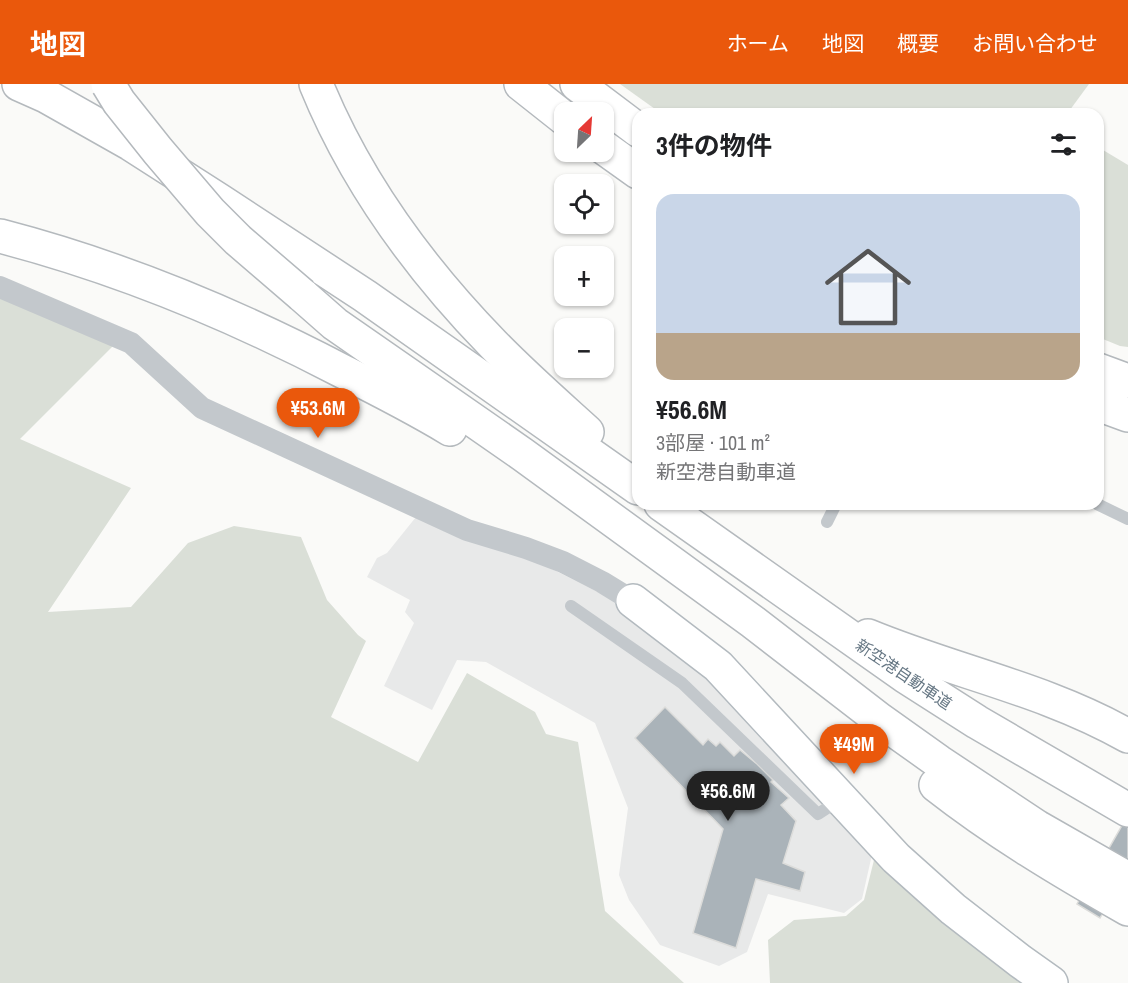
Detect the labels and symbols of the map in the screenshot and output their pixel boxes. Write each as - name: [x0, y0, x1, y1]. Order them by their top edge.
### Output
- north arrow: [554, 102, 614, 162]
- pin: ¥53.6M: [269, 388, 367, 439]
- street label: 新空港自動車道: [851, 634, 957, 714]
- pin: ¥49M: [818, 724, 890, 775]
- pin: ¥56.6M: [679, 771, 777, 822]

